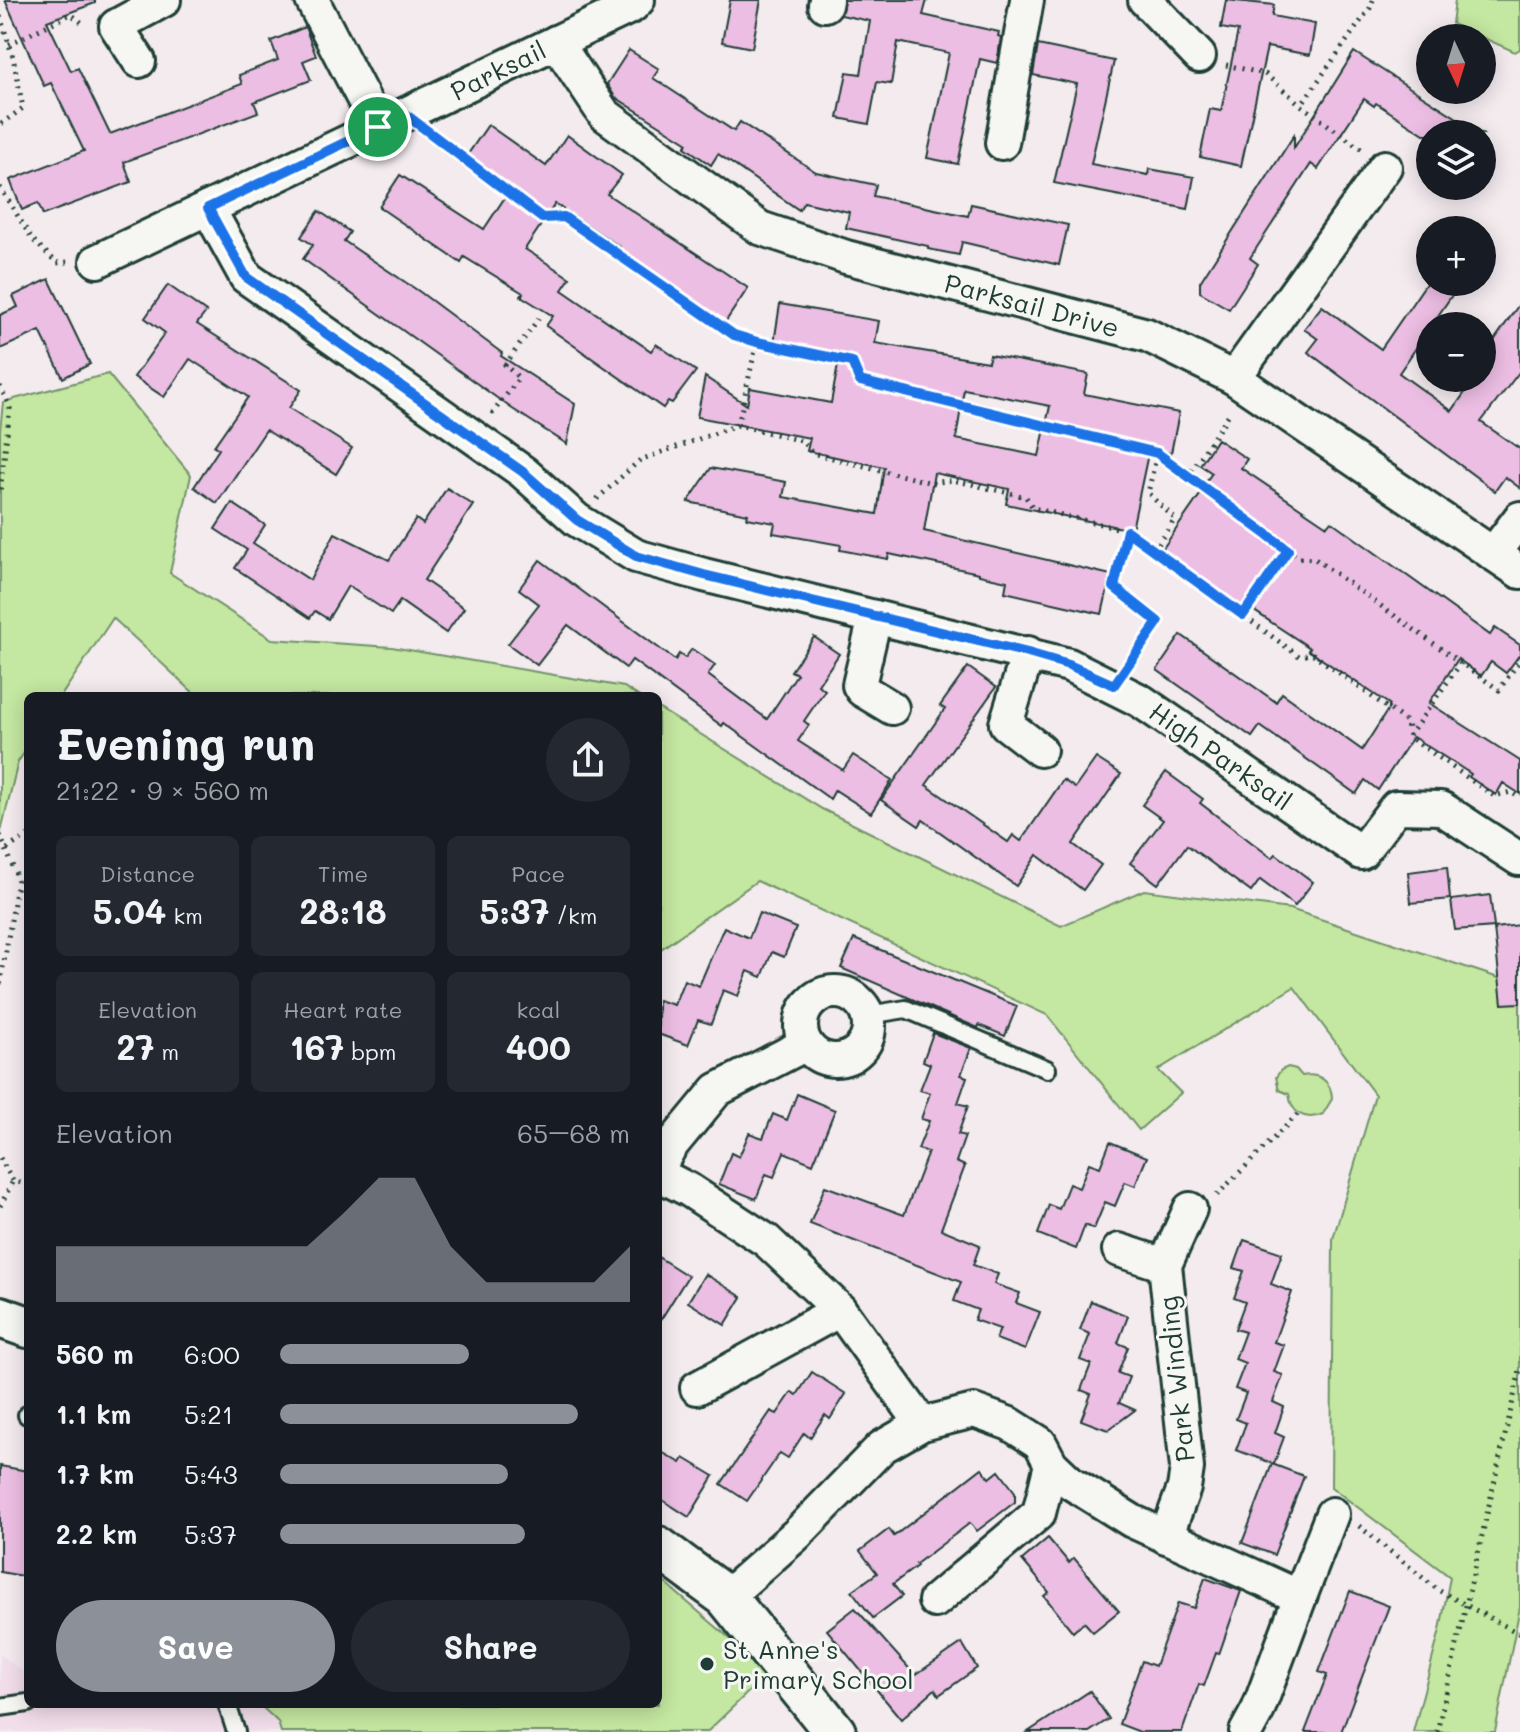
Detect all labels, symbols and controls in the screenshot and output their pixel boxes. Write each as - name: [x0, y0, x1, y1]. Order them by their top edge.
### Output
- north arrow: [1416, 24, 1496, 104]
- map controls: [1416, 24, 1496, 392]
- street label: Parksail: [445, 32, 551, 108]
- pin: [344, 93, 412, 161]
- icon: arrive: [356, 105, 400, 149]
- button: layers: [1416, 120, 1496, 200]
- button: +: [1416, 216, 1496, 296]
- street label: Parksail Drive: [941, 265, 1123, 345]
- button: −: [1416, 312, 1496, 392]
- street label: High Parksail: [1143, 694, 1299, 818]
- text: Evening run: [56, 714, 315, 771]
- button: share: [546, 718, 630, 802]
- text: 21:22 · 9 × 560 m: [56, 773, 269, 807]
- text: Distance: [100, 859, 195, 888]
- text: Time: [318, 859, 368, 888]
- text: Pace: [511, 859, 565, 888]
- text: 5.04: [93, 888, 166, 933]
- text: 28:18: [299, 888, 387, 933]
- text: 5:37: [479, 888, 549, 933]
- text: km: [166, 901, 203, 930]
- text: /km: [549, 901, 597, 930]
- text: Elevation: [98, 995, 197, 1024]
- text: Heart rate: [284, 995, 402, 1024]
- text: kcal: [516, 995, 560, 1024]
- text: 27: [116, 1024, 154, 1069]
- text: 167: [290, 1024, 344, 1069]
- text: 400: [506, 1024, 571, 1069]
- text: m: [154, 1037, 179, 1066]
- text: bpm: [344, 1037, 396, 1066]
- text: Elevation: [56, 1116, 173, 1150]
- text: 65–68 m: [517, 1116, 630, 1150]
- street label: Park Winding: [1150, 1294, 1202, 1464]
- text: 560 m: [56, 1337, 134, 1371]
- text: 6:00: [184, 1337, 240, 1371]
- text: 1.1 km: [56, 1397, 131, 1431]
- text: 5:21: [184, 1397, 233, 1431]
- text: 1.7 km: [56, 1457, 134, 1491]
- text: 5:43: [184, 1457, 238, 1491]
- text: 2.2 km: [56, 1517, 137, 1551]
- text: 5:37: [184, 1517, 237, 1551]
- button: Save: [56, 1600, 335, 1692]
- button: Share: [351, 1600, 630, 1692]
- place label: St Anne's Primary School: [723, 1632, 914, 1696]
- marker: St Anne's Primary School: [698, 1655, 716, 1673]

